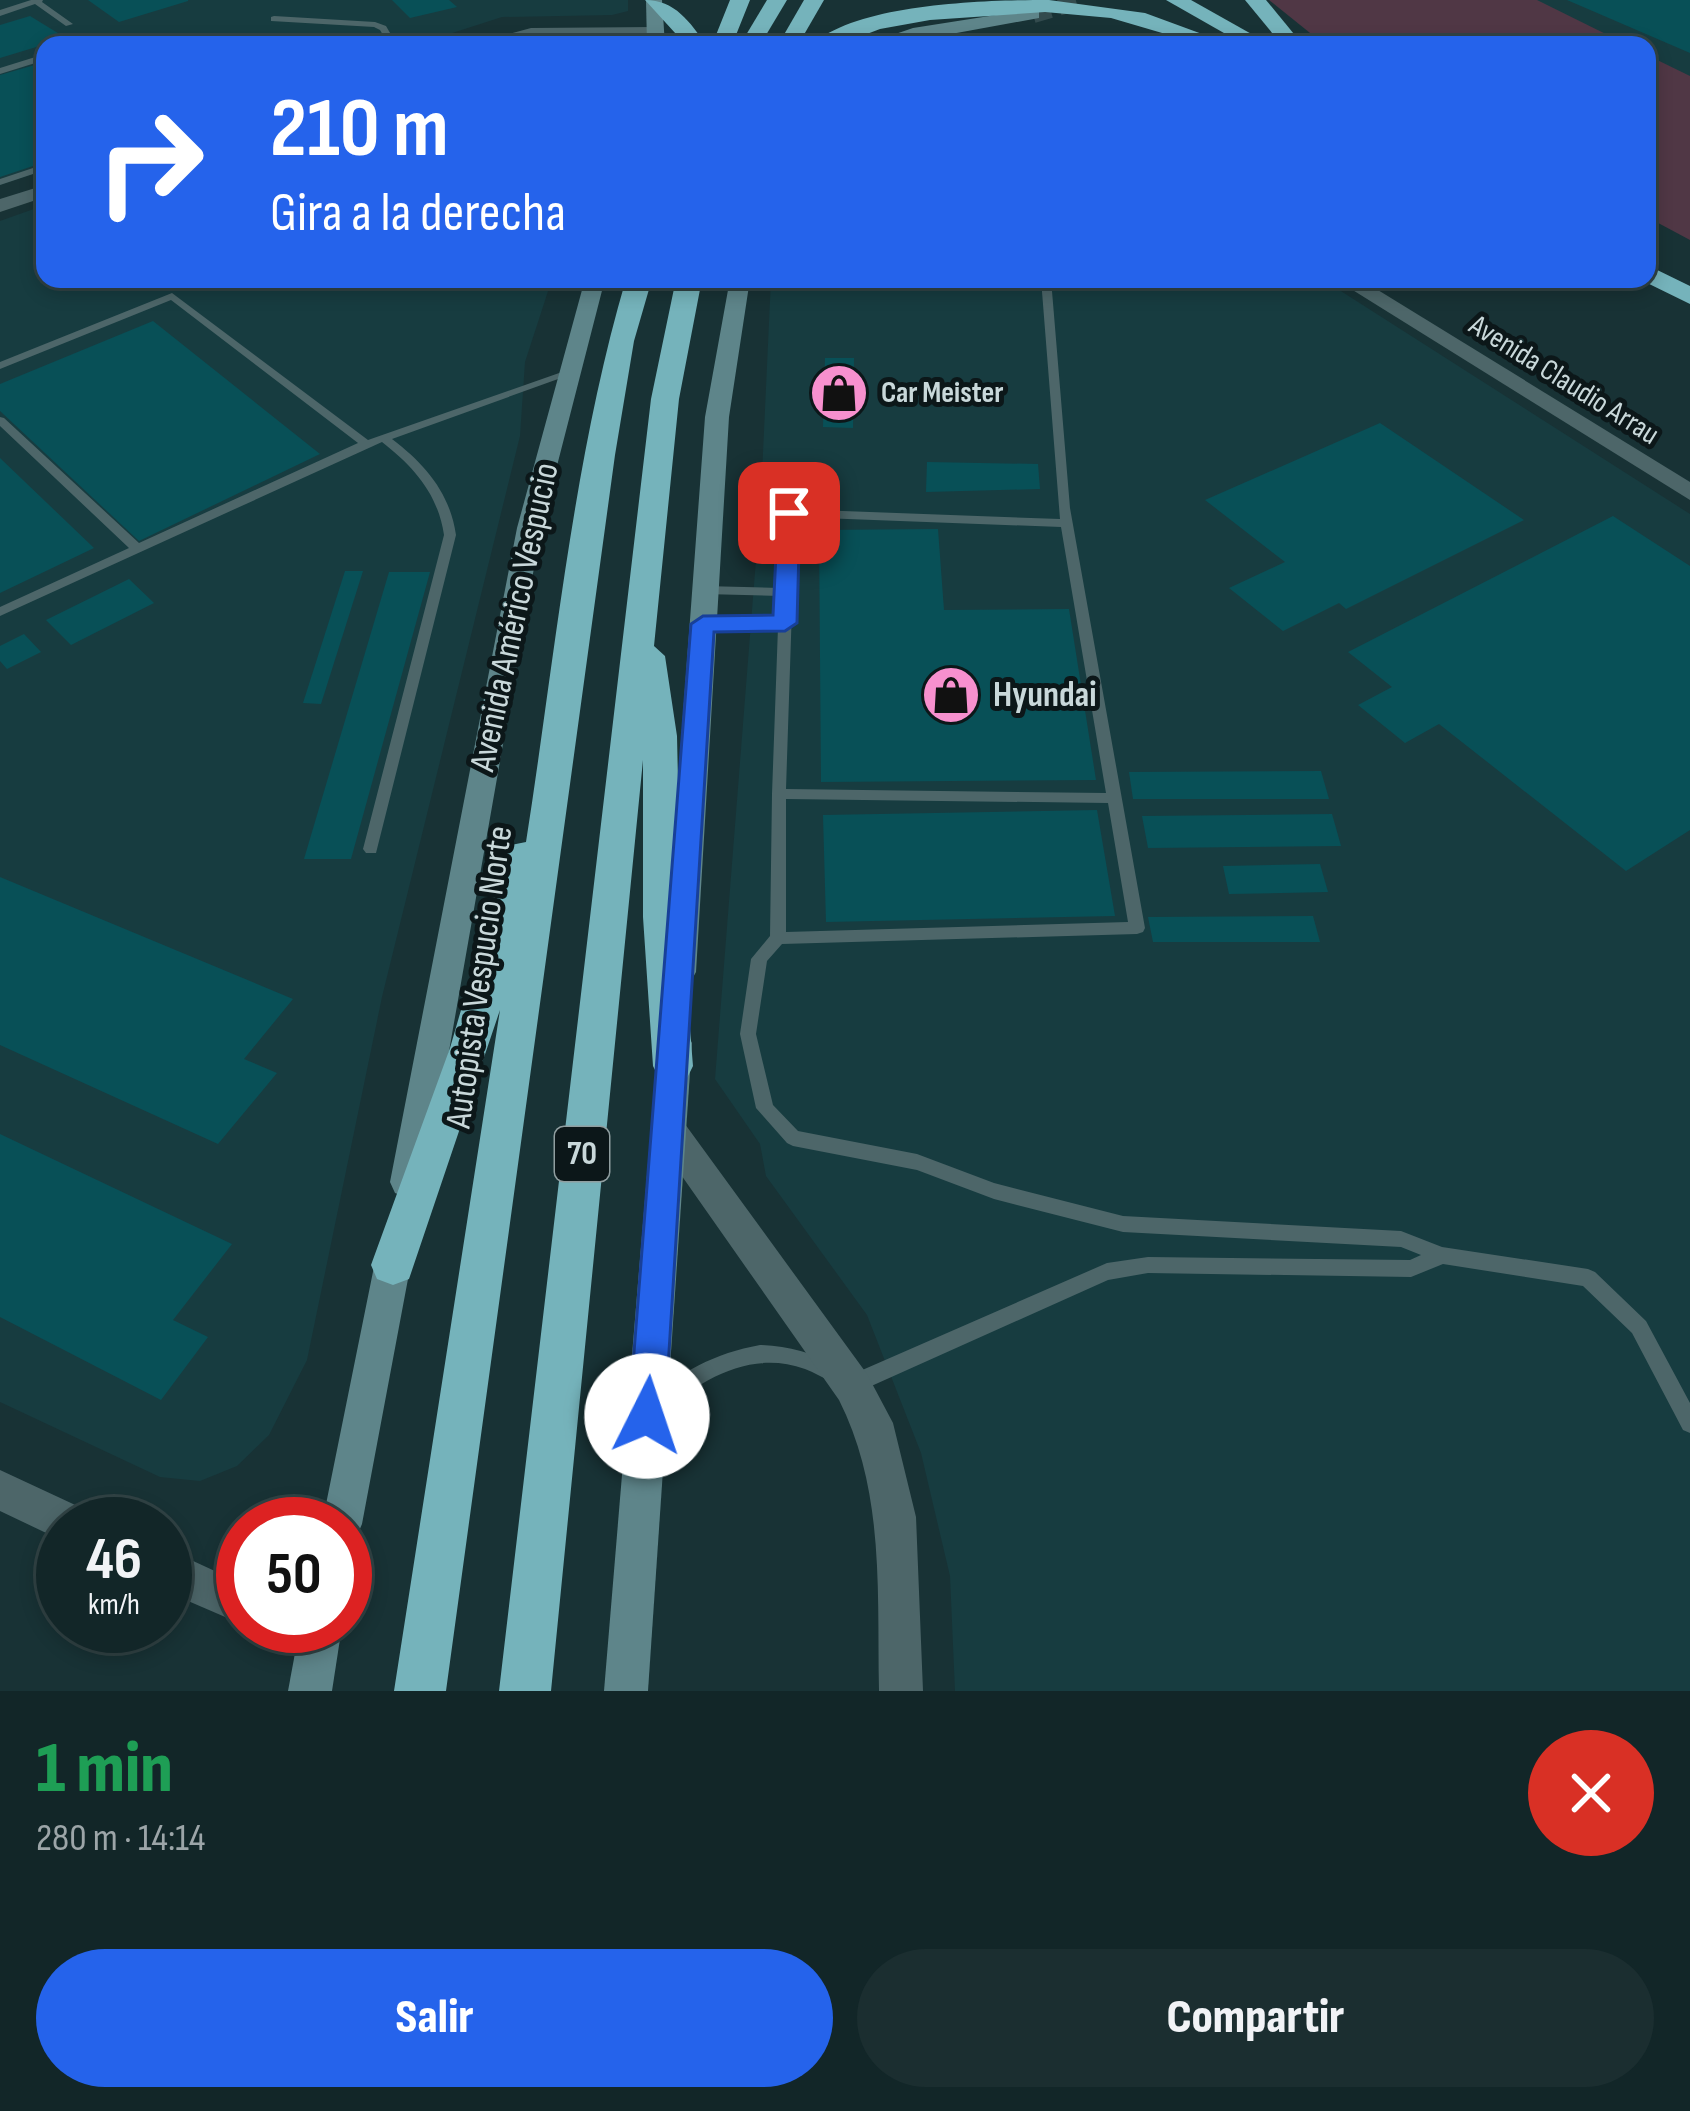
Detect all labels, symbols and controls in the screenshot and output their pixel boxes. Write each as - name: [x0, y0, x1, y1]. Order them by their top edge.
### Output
- text: 210 m: [270, 79, 449, 180]
- icon: right: [72, 84, 228, 240]
- text: Gira a la derecha: [270, 181, 566, 246]
- street label: Avenida Claudio Arrau: [1462, 307, 1666, 453]
- shop icon: Car Meister: [808, 362, 870, 424]
- place label: Car Meister: [881, 375, 1004, 411]
- street label: Avenida Américo Vespucio: [461, 459, 569, 776]
- pin: [738, 462, 840, 564]
- icon: arrive: [756, 480, 822, 546]
- shop icon: Hyundai: [920, 664, 982, 726]
- place label: Hyundai: [993, 674, 1097, 717]
- street label: Autopista Vespucio Norte: [437, 823, 522, 1132]
- road number: 70: [555, 1127, 609, 1181]
- position arrow: [584, 1353, 710, 1479]
- speed limit sign: 50: [216, 1497, 372, 1653]
- text: 46: [86, 1524, 142, 1596]
- text: km/h: [88, 1587, 140, 1623]
- text: 1 min: [36, 1726, 173, 1813]
- button: close: [1528, 1730, 1654, 1856]
- text: 280 m · 14:14: [36, 1815, 205, 1862]
- button: Salir: [36, 1949, 833, 2087]
- button: Compartir: [857, 1949, 1654, 2087]

